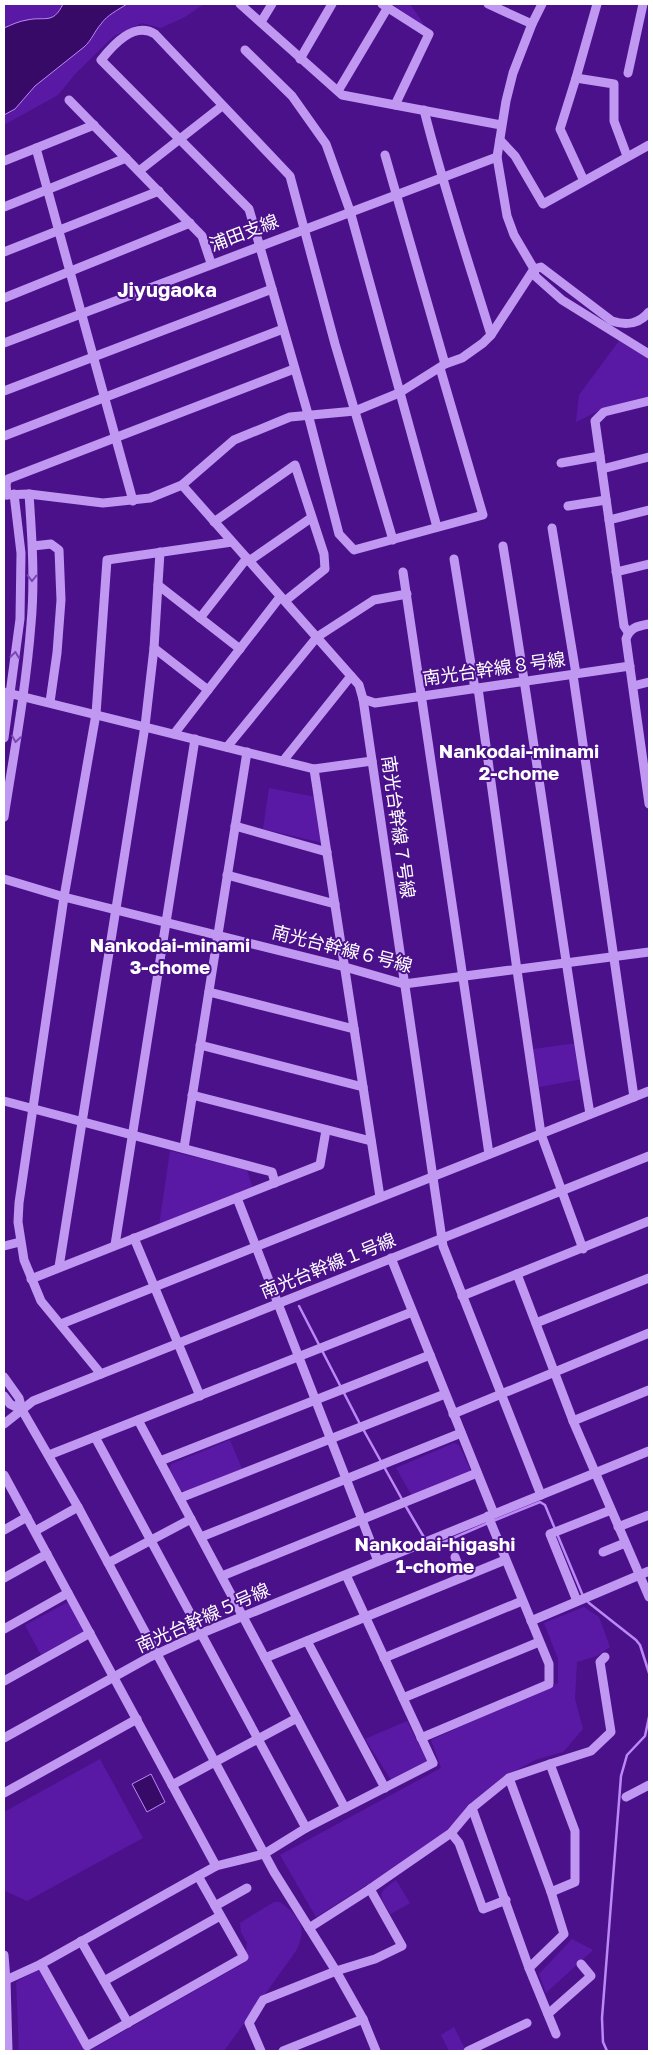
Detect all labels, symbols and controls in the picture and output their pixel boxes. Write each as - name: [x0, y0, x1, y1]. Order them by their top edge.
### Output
- street label: 浦田支線: [206, 209, 281, 255]
- district label: Jiyugaoka: [117, 277, 217, 301]
- one-way arrow: [27, 574, 37, 582]
- street label: 南光台幹線８号線: [421, 647, 567, 689]
- one-way arrow: [9, 651, 20, 659]
- one-way arrow: [11, 735, 22, 743]
- district label: Nankodai-minami 2-chome: [439, 739, 599, 784]
- street label: 南光台幹線７号線: [378, 754, 420, 900]
- street label: 南光台幹線６号線: [270, 920, 415, 976]
- district label: Nankodai-minami 3-chome: [90, 933, 250, 978]
- street label: 南光台幹線１号線: [257, 1228, 399, 1302]
- district label: Nankodai-higashi 1-chome: [355, 1532, 515, 1577]
- street label: 南光台幹線５号線: [132, 1578, 273, 1656]

